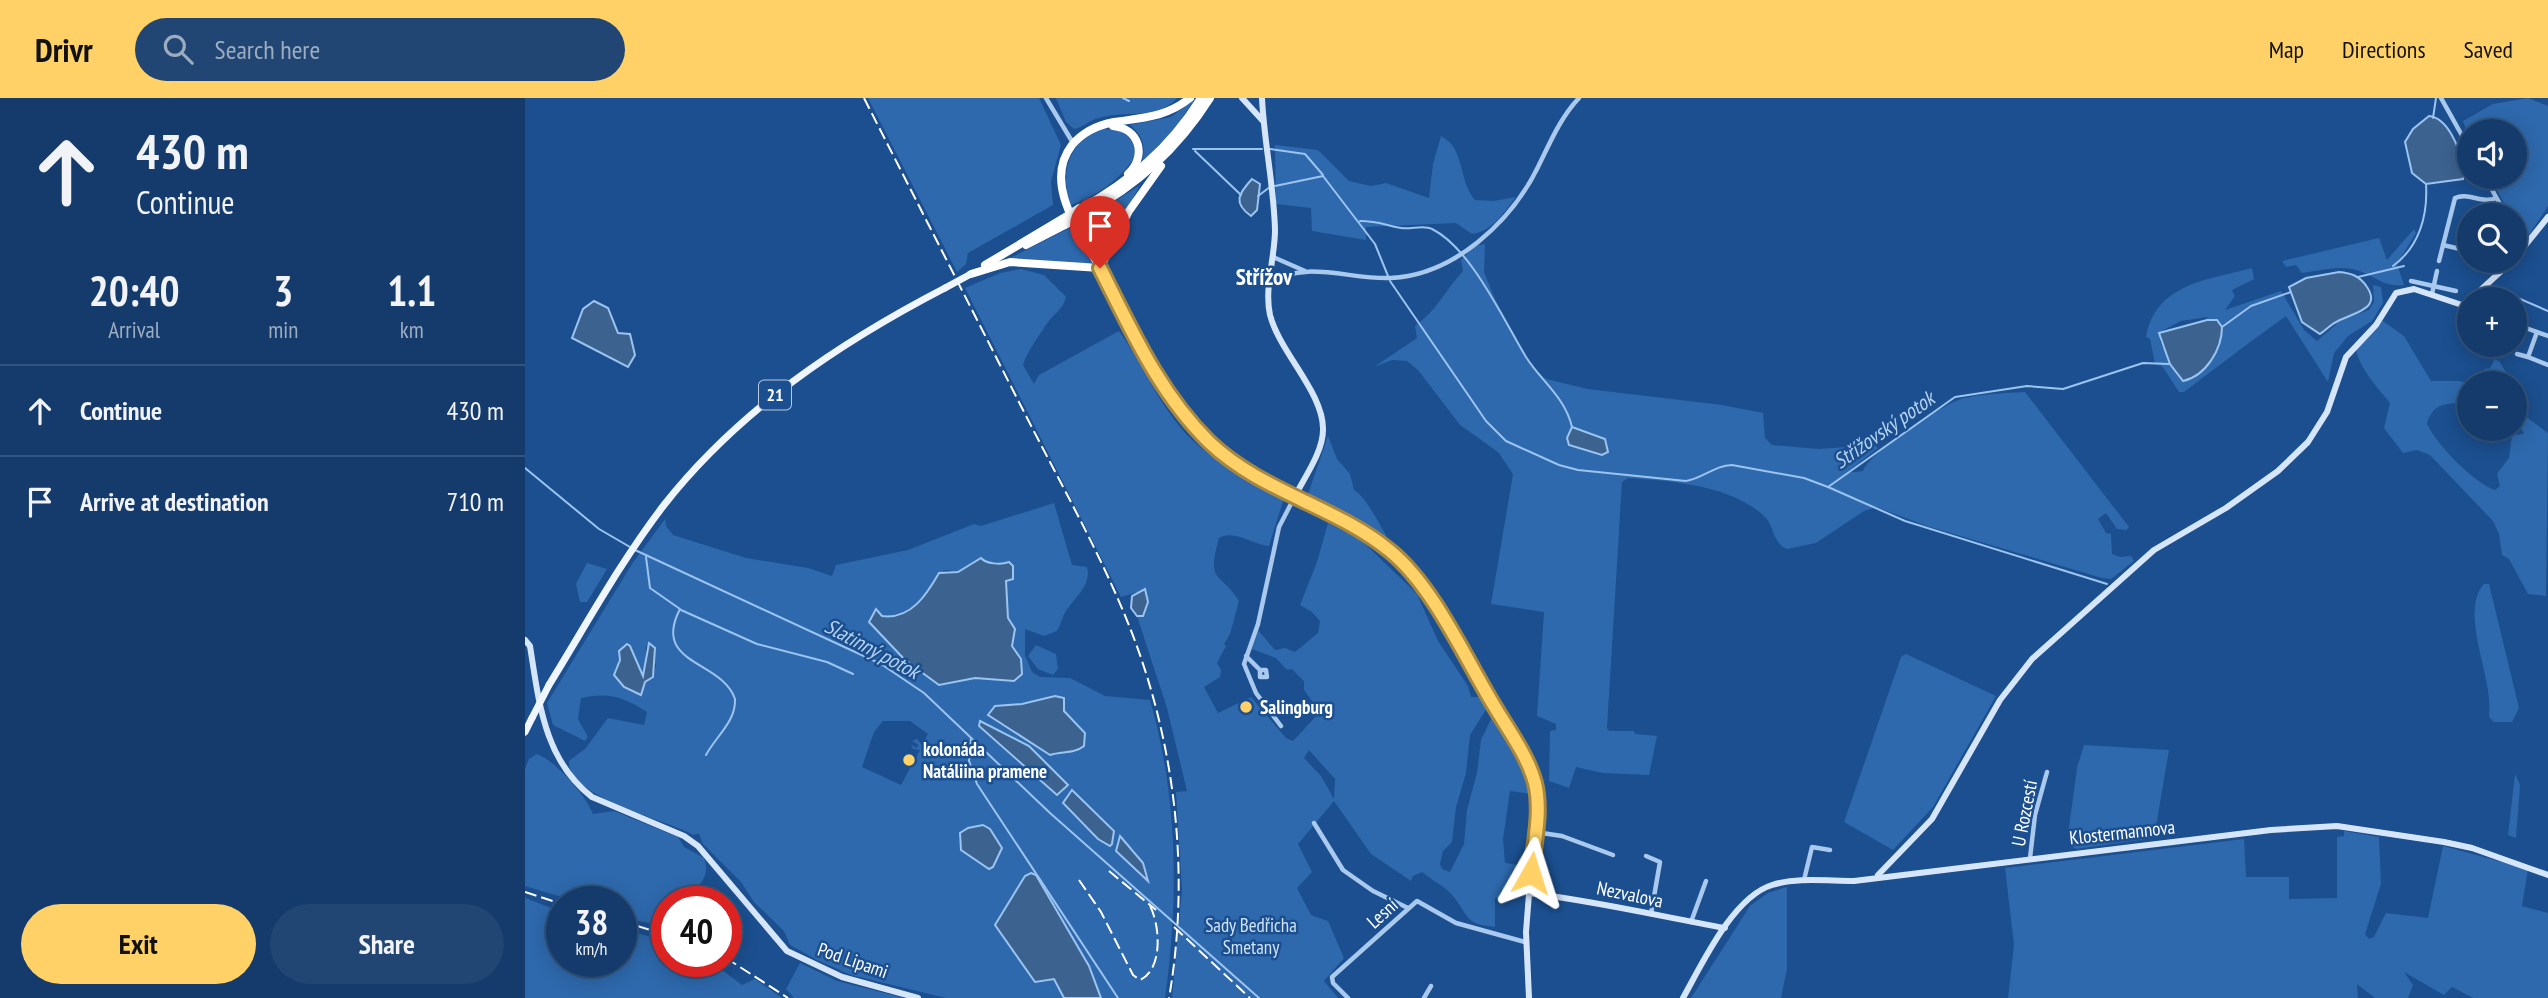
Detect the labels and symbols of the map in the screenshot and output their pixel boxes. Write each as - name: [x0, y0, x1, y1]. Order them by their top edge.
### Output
- pin: [1070, 196, 1130, 268]
- district label: Střížov: [1236, 262, 1293, 291]
- road number: 21: [759, 380, 791, 410]
- water label: Střížovský potok: [1828, 383, 1942, 474]
- water label: Slatinný potok: [820, 612, 927, 686]
- place label: Salingburg: [1260, 695, 1333, 719]
- marker: Salingburg: [1238, 699, 1254, 715]
- place label: kolonáda Natáliina pramene: [923, 737, 1047, 783]
- marker: kolonáda Natáliina pramene: [901, 752, 917, 768]
- street label: U Rozcestí: [2006, 778, 2042, 848]
- street label: Klostermannova: [2068, 815, 2176, 849]
- position arrow: [1494, 836, 1568, 910]
- street label: Nezvalova: [1595, 875, 1665, 913]
- speed limit sign: 40: [651, 886, 742, 977]
- street label: Lesní: [1361, 893, 1403, 933]
- park label: Sady Bedřicha Smetany: [1205, 913, 1297, 959]
- street label: Pod Lipami: [815, 937, 891, 983]

